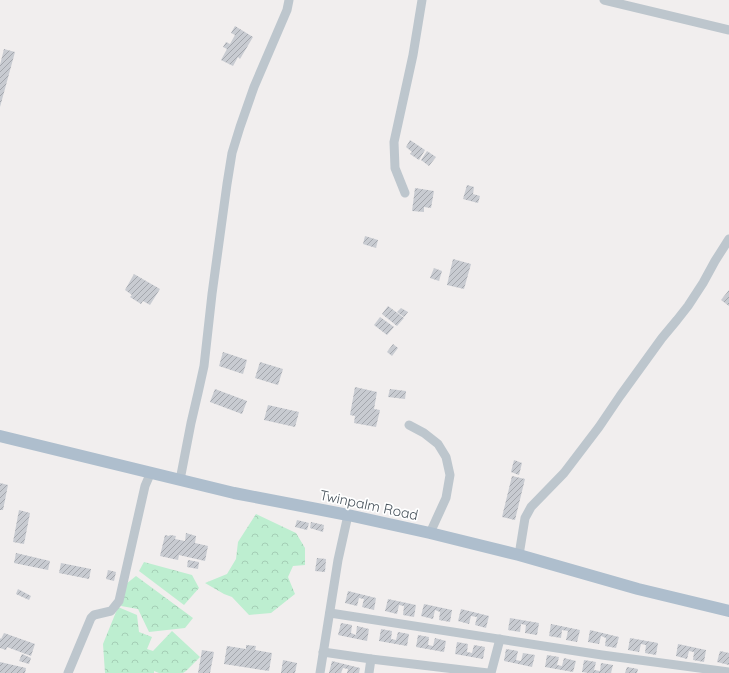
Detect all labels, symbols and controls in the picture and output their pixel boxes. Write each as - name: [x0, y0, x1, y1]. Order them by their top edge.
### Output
- street label: Twinpalm Road: [318, 486, 420, 524]

